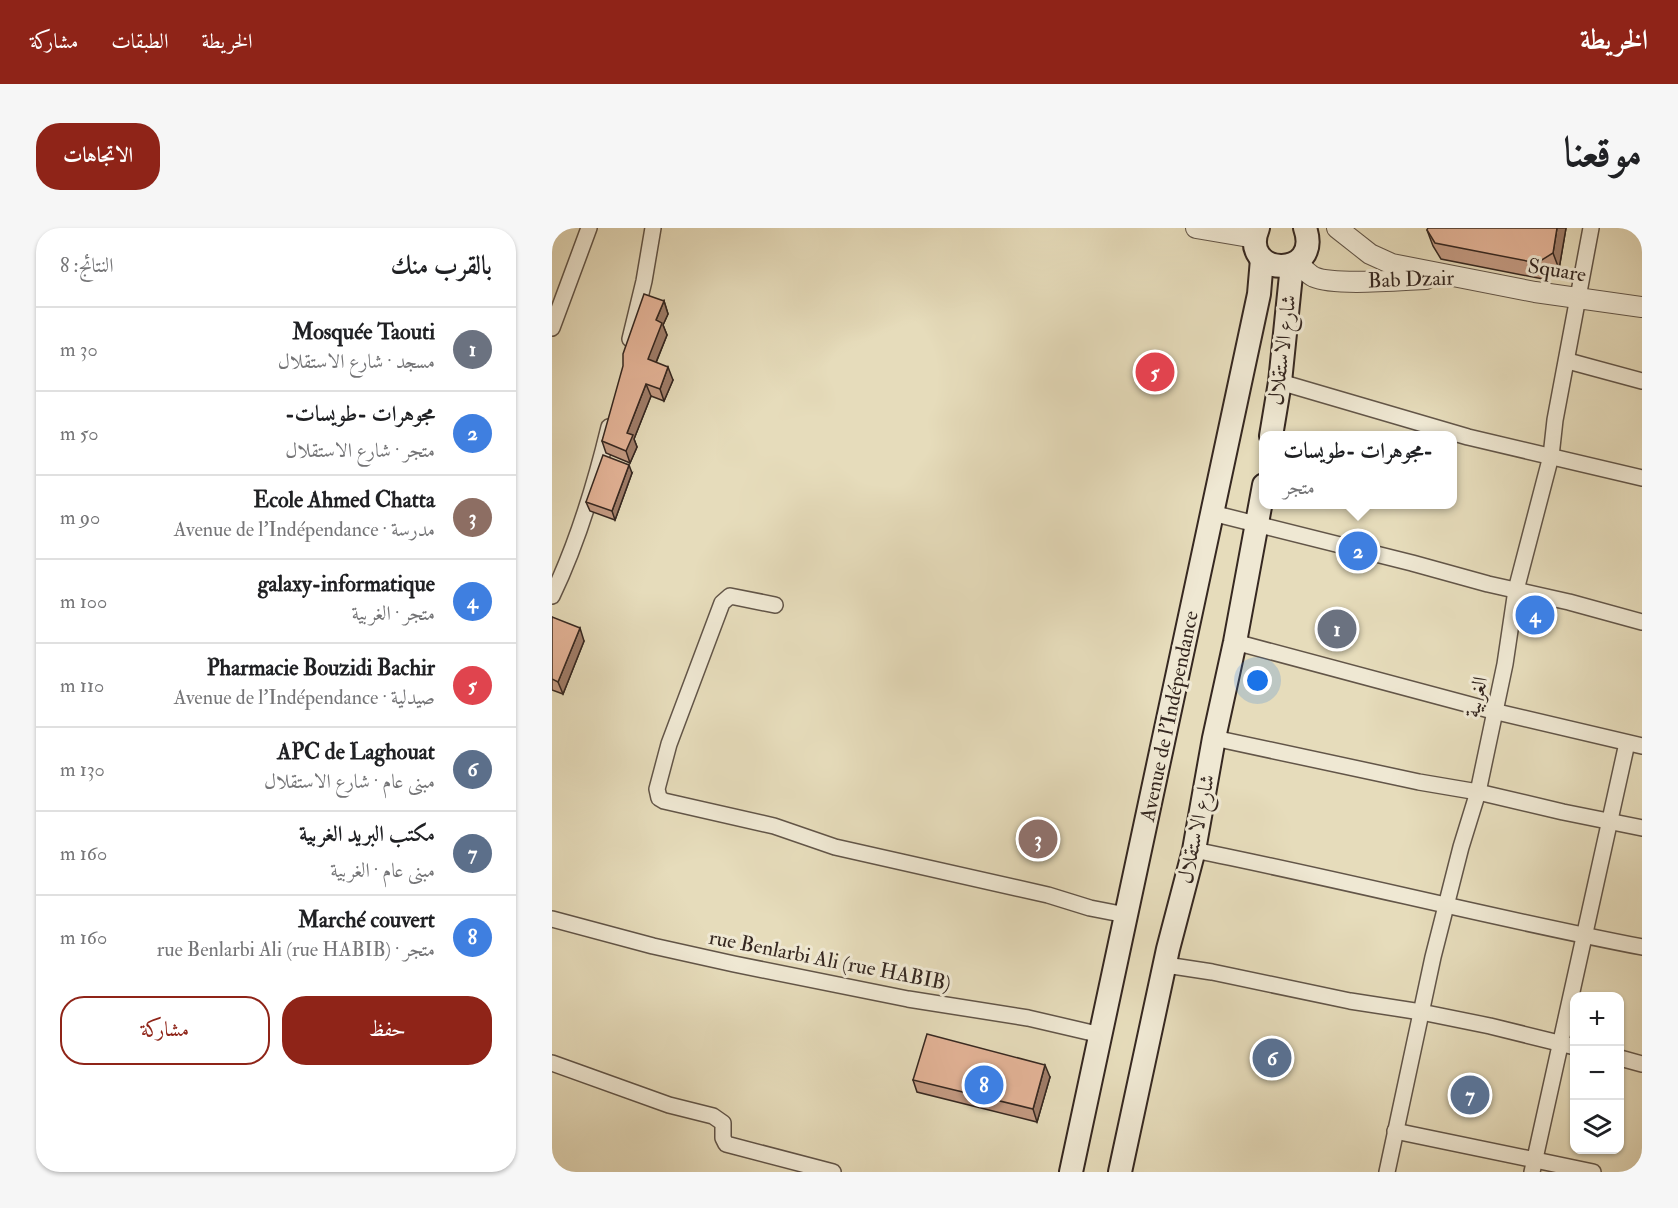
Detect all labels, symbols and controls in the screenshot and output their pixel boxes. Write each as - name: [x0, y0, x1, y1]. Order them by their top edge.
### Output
- text: الخريطة: [1580, 23, 1648, 58]
- text: مشاركة: [30, 28, 78, 55]
- text: الطبقات: [111, 28, 168, 55]
- text: الخريطة: [201, 28, 253, 55]
- button: الاتجاهات: [36, 123, 160, 190]
- text: موقعنا: [1564, 127, 1642, 179]
- text: بالقرب منك: [390, 250, 492, 282]
- text: النتائج: 8: [60, 253, 114, 278]
- street label: Square: [1526, 253, 1588, 288]
- street label: Bab Dzair: [1367, 264, 1455, 294]
- street label: شارع الاستقلال: [1262, 293, 1307, 407]
- text: Mosquée Taouti: [292, 318, 435, 346]
- text: 30 m: [60, 337, 98, 362]
- text: 1: [469, 337, 476, 362]
- text: مسجد · شارع الاستقلال: [278, 349, 435, 374]
- pin: 5: [1136, 350, 1174, 394]
- text: مجوهرات -طويسات-: [285, 400, 435, 428]
- text: 50 m: [60, 421, 99, 446]
- text: 2: [467, 421, 478, 446]
- popup: [1259, 431, 1457, 509]
- text: مجوهرات -طويسات-: [1283, 437, 1433, 465]
- text: متجر · شارع الاستقلال: [285, 438, 435, 463]
- text: متجر: [1283, 475, 1315, 500]
- text: Ecole Ahmed Chatta: [253, 486, 435, 514]
- text: 90 m: [60, 505, 100, 530]
- text: 3: [469, 505, 476, 530]
- text: مدرسة · Avenue de l'Indépendance: [174, 517, 435, 542]
- pin: 2: [1338, 528, 1378, 574]
- text: galaxy-informatique: [258, 570, 435, 598]
- text: 100 m: [60, 589, 107, 614]
- text: 4: [467, 589, 478, 614]
- pin: 4: [1516, 592, 1554, 638]
- text: متجر · الغربية: [351, 601, 435, 626]
- pin: 1: [1318, 606, 1356, 652]
- street label: Avenue de l'Indépendance: [1134, 608, 1205, 825]
- text: Pharmacie Bouzidi Bachir: [207, 654, 435, 682]
- your location: [1243, 666, 1272, 695]
- text: 110 m: [60, 673, 104, 698]
- text: 5: [468, 673, 477, 698]
- street label: الغربية: [1459, 674, 1494, 720]
- text: صيدلية · Avenue de l'Indépendance: [174, 685, 435, 710]
- text: APC de Laghouat: [277, 738, 435, 766]
- text: 130 m: [60, 757, 105, 782]
- text: 6: [467, 757, 478, 782]
- text: مبنى عام · شارع الاستقلال: [264, 769, 435, 794]
- street label: شارع الاستقلال: [1172, 772, 1225, 887]
- pin: 3: [1018, 816, 1058, 862]
- text: مكتب البريد الغربية: [299, 820, 435, 848]
- text: 160 m: [60, 841, 107, 866]
- text: 7: [468, 841, 477, 866]
- text: مبنى عام · الغربية: [330, 858, 435, 883]
- text: Marché couvert: [298, 906, 435, 934]
- street label: rue Benlarbi Ali (rue HABIB): [707, 924, 953, 997]
- text: 160 m: [60, 925, 107, 950]
- text: 8: [468, 925, 477, 950]
- text: متجر · rue Benlarbi Ali (rue HABIB): [157, 937, 435, 962]
- map controls: [1570, 992, 1624, 1154]
- button: +: [1570, 992, 1624, 1046]
- button: مشاركة: [60, 996, 270, 1065]
- button: حفظ: [282, 996, 492, 1065]
- pin: 6: [1252, 1036, 1292, 1080]
- button: −: [1570, 1046, 1624, 1100]
- pin: 8: [964, 1062, 1004, 1108]
- pin: 7: [1450, 1072, 1490, 1118]
- button: layers: [1570, 1100, 1624, 1154]

